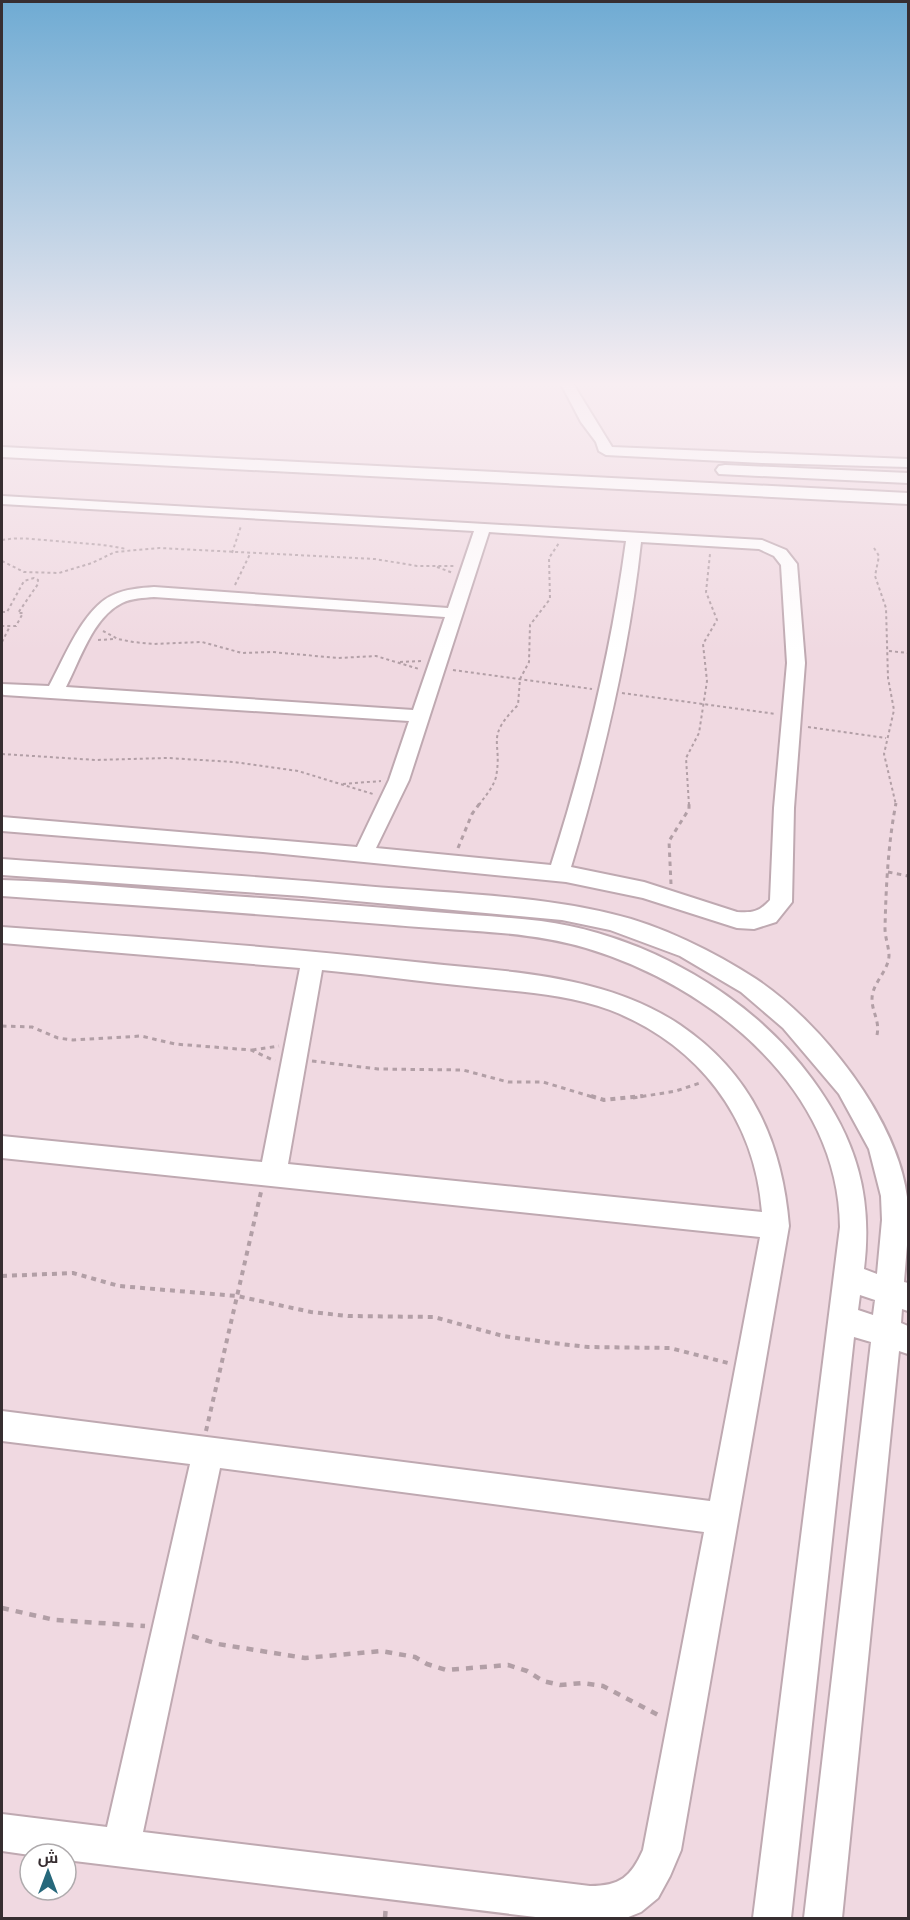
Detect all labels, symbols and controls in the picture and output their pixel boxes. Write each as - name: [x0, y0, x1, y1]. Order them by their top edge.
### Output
- north arrow: [18, 1842, 78, 1902]
- text: ش: [38, 1849, 58, 1869]

